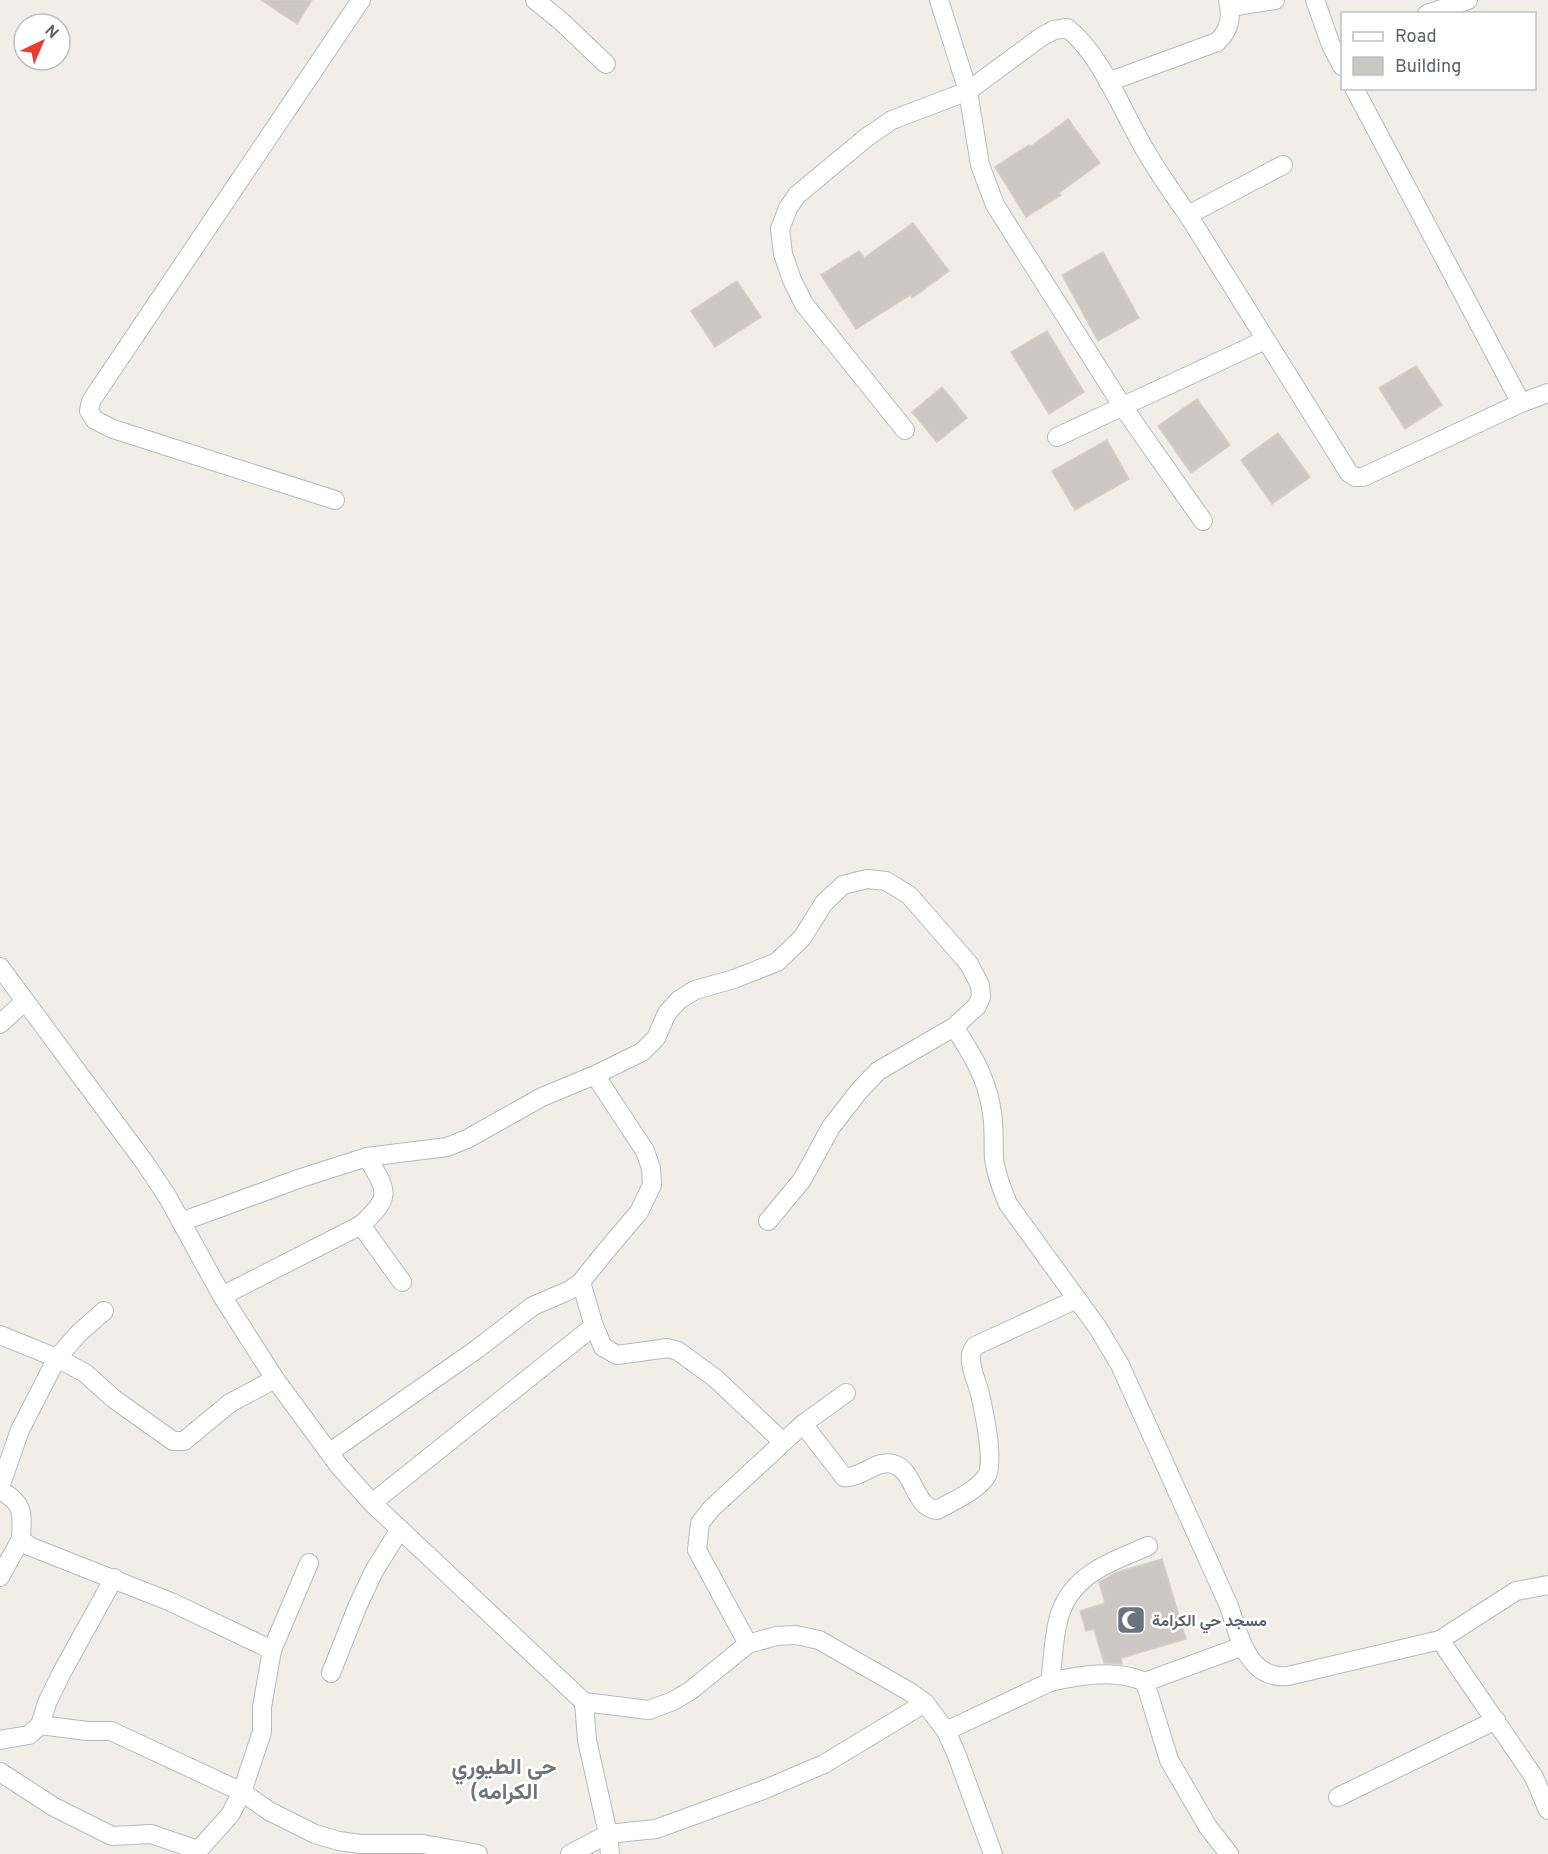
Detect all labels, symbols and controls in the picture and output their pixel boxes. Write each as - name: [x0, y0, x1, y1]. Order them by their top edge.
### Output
- north arrow: [12, 12, 72, 72]
- legend: [1341, 12, 1536, 90]
- text: N: [40, 21, 62, 44]
- text: Road: [1395, 26, 1437, 49]
- text: Building: [1395, 56, 1461, 79]
- mosque icon: مسجد حي الكرامة: [1115, 1604, 1147, 1636]
- place label: مسجد حي الكرامة: [1152, 1612, 1267, 1634]
- district label: حي الطيوري (الكرامه: [451, 1755, 557, 1807]

